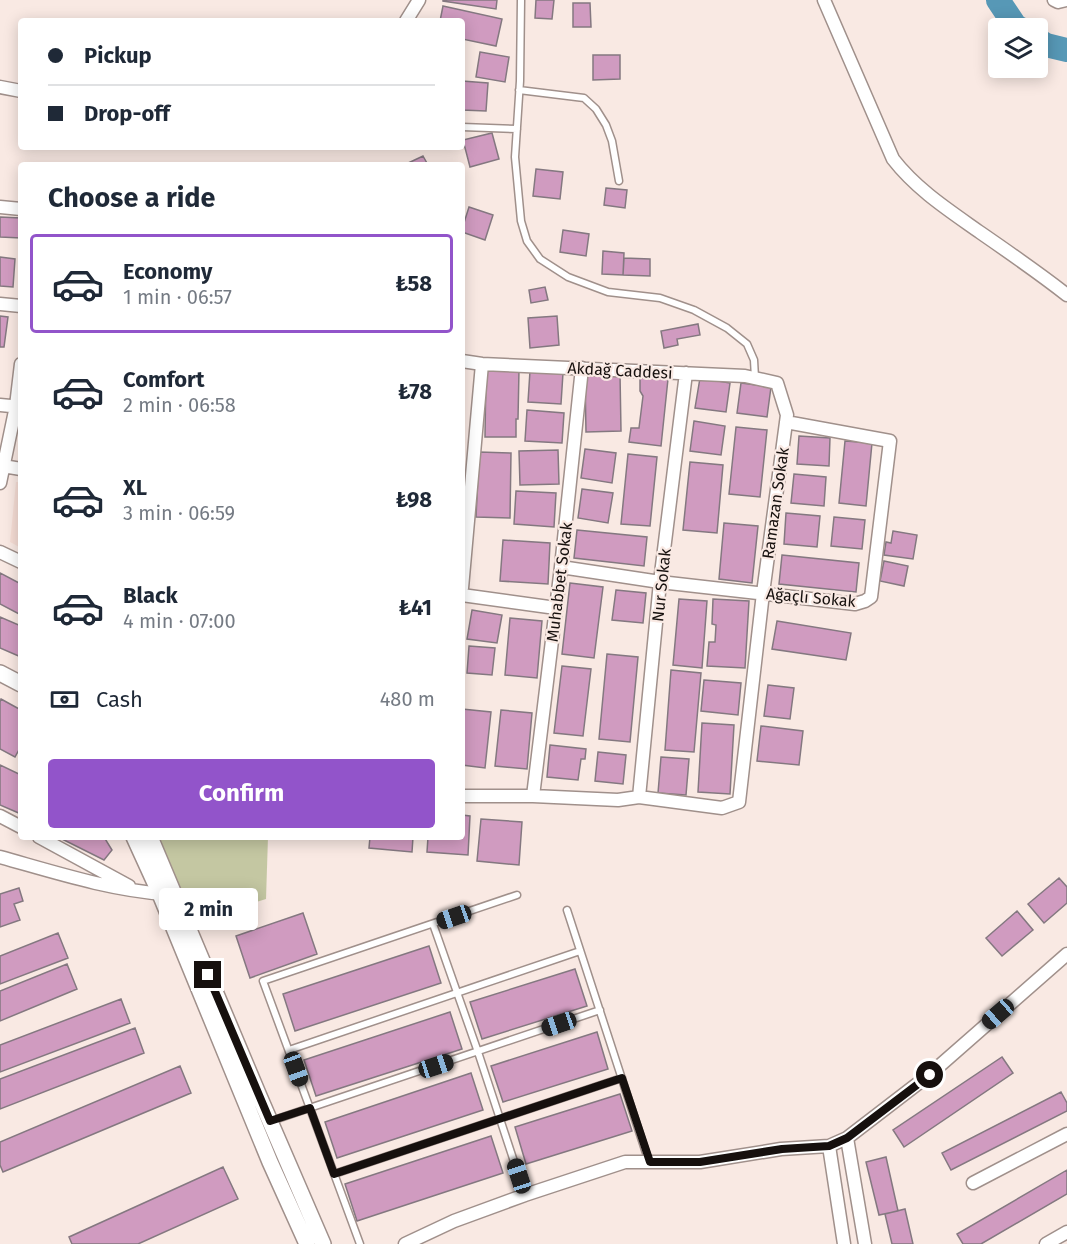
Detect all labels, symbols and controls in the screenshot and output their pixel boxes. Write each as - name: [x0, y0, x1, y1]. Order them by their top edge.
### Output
- map controls: [988, 18, 1048, 78]
- button: layers: [988, 18, 1048, 78]
- text: Pickup: [84, 42, 152, 69]
- text: Drop-off: [84, 100, 170, 127]
- text: Choose a ride: [48, 182, 215, 214]
- icon: car: [51, 257, 105, 311]
- text: Economy: [123, 258, 212, 285]
- text: ₺58: [395, 270, 432, 297]
- text: 1 min · 06:57: [123, 285, 232, 309]
- street label: Akdağ Caddesi: [567, 358, 673, 383]
- icon: car: [51, 365, 105, 419]
- text: Comfort: [123, 366, 204, 393]
- text: ₺78: [398, 378, 432, 405]
- text: 2 min · 06:58: [123, 393, 236, 417]
- street label: Ramazan Sokak: [758, 445, 793, 560]
- icon: car: [51, 473, 105, 527]
- text: XL: [123, 474, 147, 501]
- text: ₺98: [395, 486, 432, 513]
- text: 3 min · 06:59: [123, 501, 235, 525]
- street label: Muhabbet Sokak: [543, 520, 576, 643]
- street label: Nur Sokak: [648, 547, 675, 623]
- icon: car: [51, 581, 105, 635]
- text: Black: [123, 582, 178, 609]
- street label: Ağaçlı Sokak: [765, 584, 857, 612]
- text: ₺41: [398, 594, 432, 621]
- text: 4 min · 07:00: [123, 609, 236, 633]
- icon: cash: [48, 683, 81, 716]
- text: Cash: [96, 686, 143, 713]
- text: 480 m: [380, 687, 435, 711]
- button: Confirm: [48, 759, 435, 828]
- callout: 2 min: [158, 888, 258, 930]
- text: 2 min: [184, 897, 233, 921]
- car: [434, 903, 474, 931]
- route end: [194, 961, 221, 988]
- car: [979, 995, 1017, 1033]
- car: [539, 1010, 579, 1038]
- car: [281, 1049, 311, 1089]
- car: [416, 1052, 456, 1080]
- route start: [916, 1061, 943, 1088]
- car: [505, 1156, 533, 1196]

